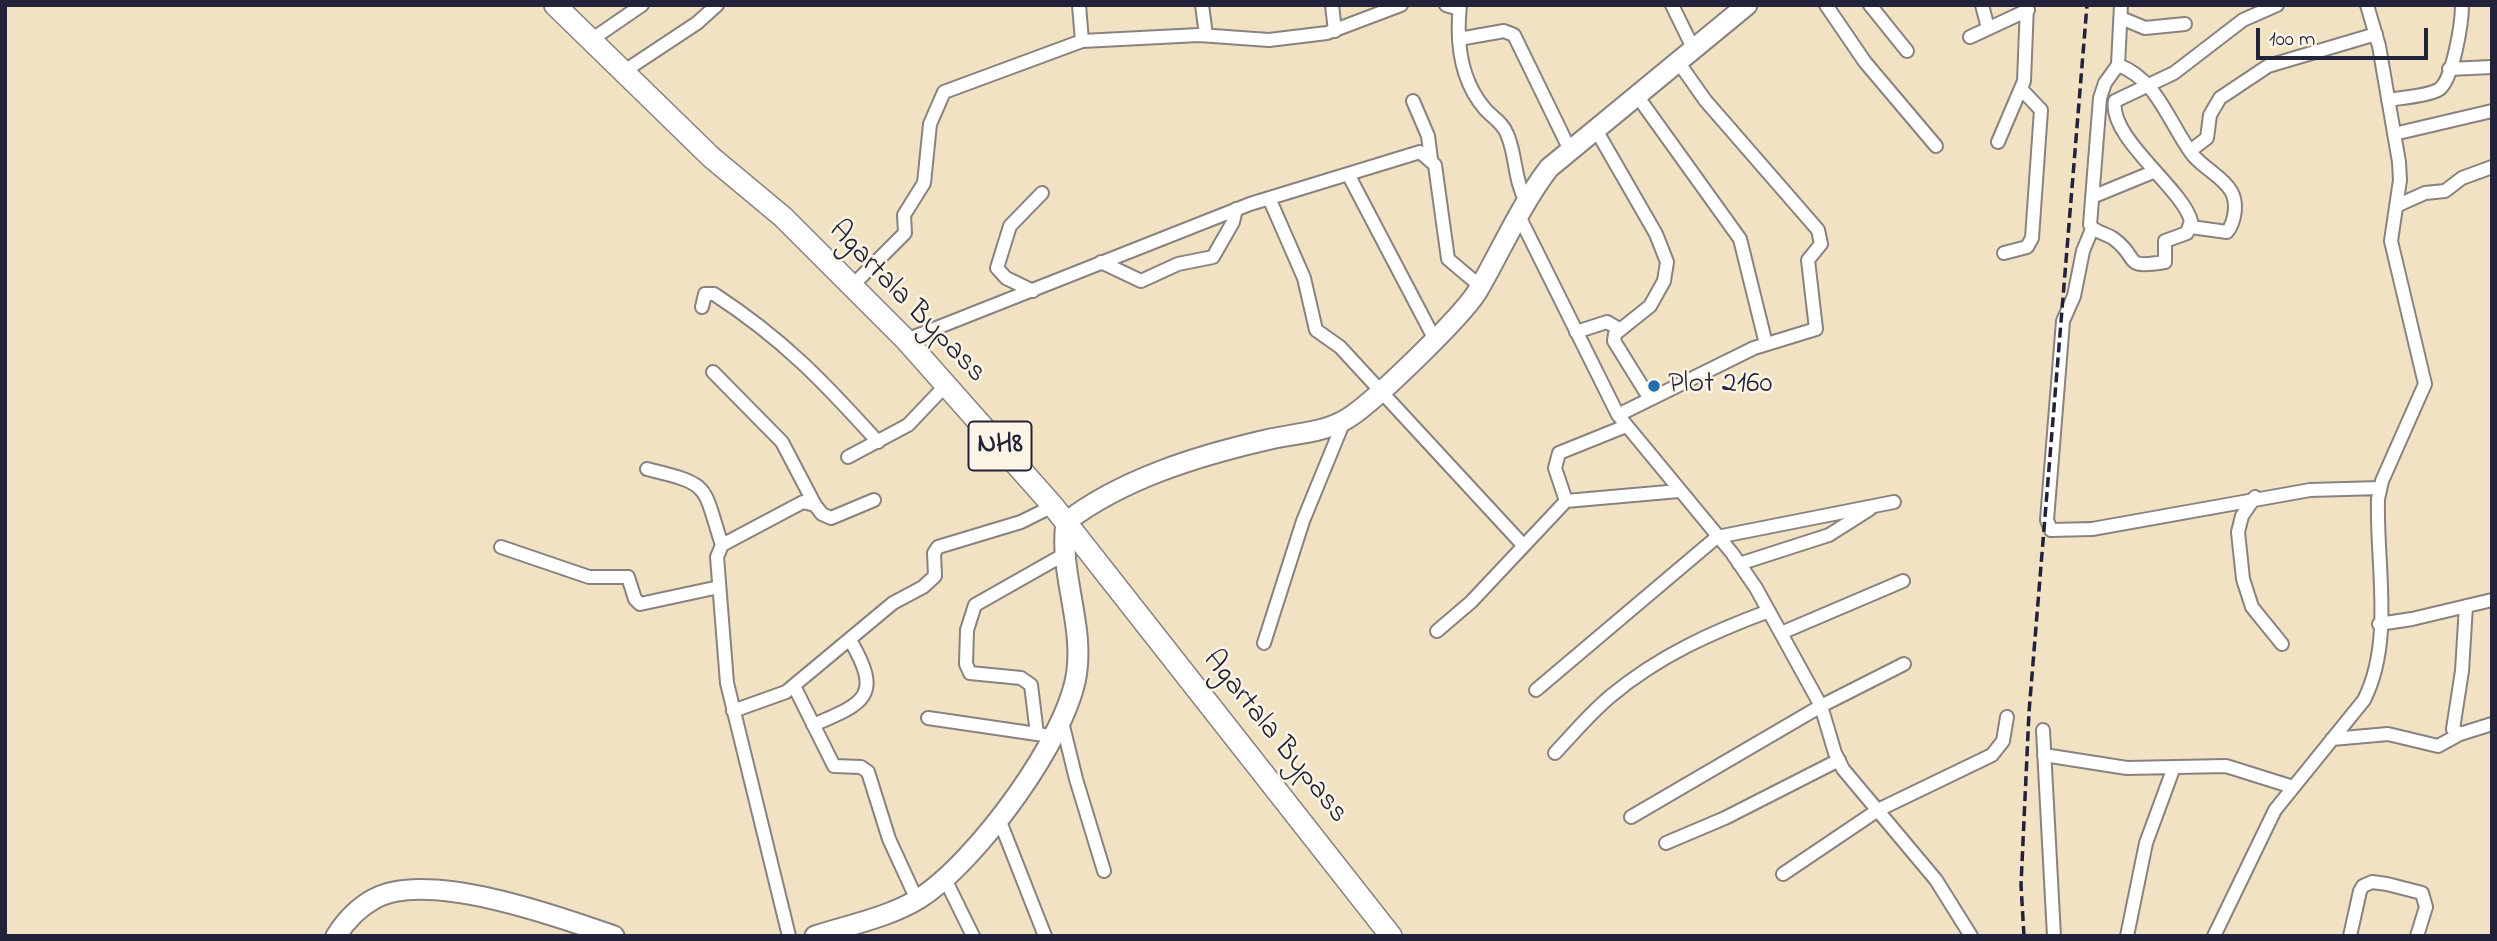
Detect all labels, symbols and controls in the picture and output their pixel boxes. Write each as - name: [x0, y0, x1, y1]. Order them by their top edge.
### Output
- scale bar: [2259, 14, 2430, 58]
- text: 100 m: [2269, 25, 2315, 55]
- street label: Agartala Bypass: [819, 214, 993, 392]
- place label: Plot 2160: [1668, 368, 1772, 404]
- marker: Plot 2160: [1646, 378, 1662, 394]
- road number: NH8: [968, 422, 1032, 471]
- street label: Agartala Bypass: [1193, 644, 1355, 832]

